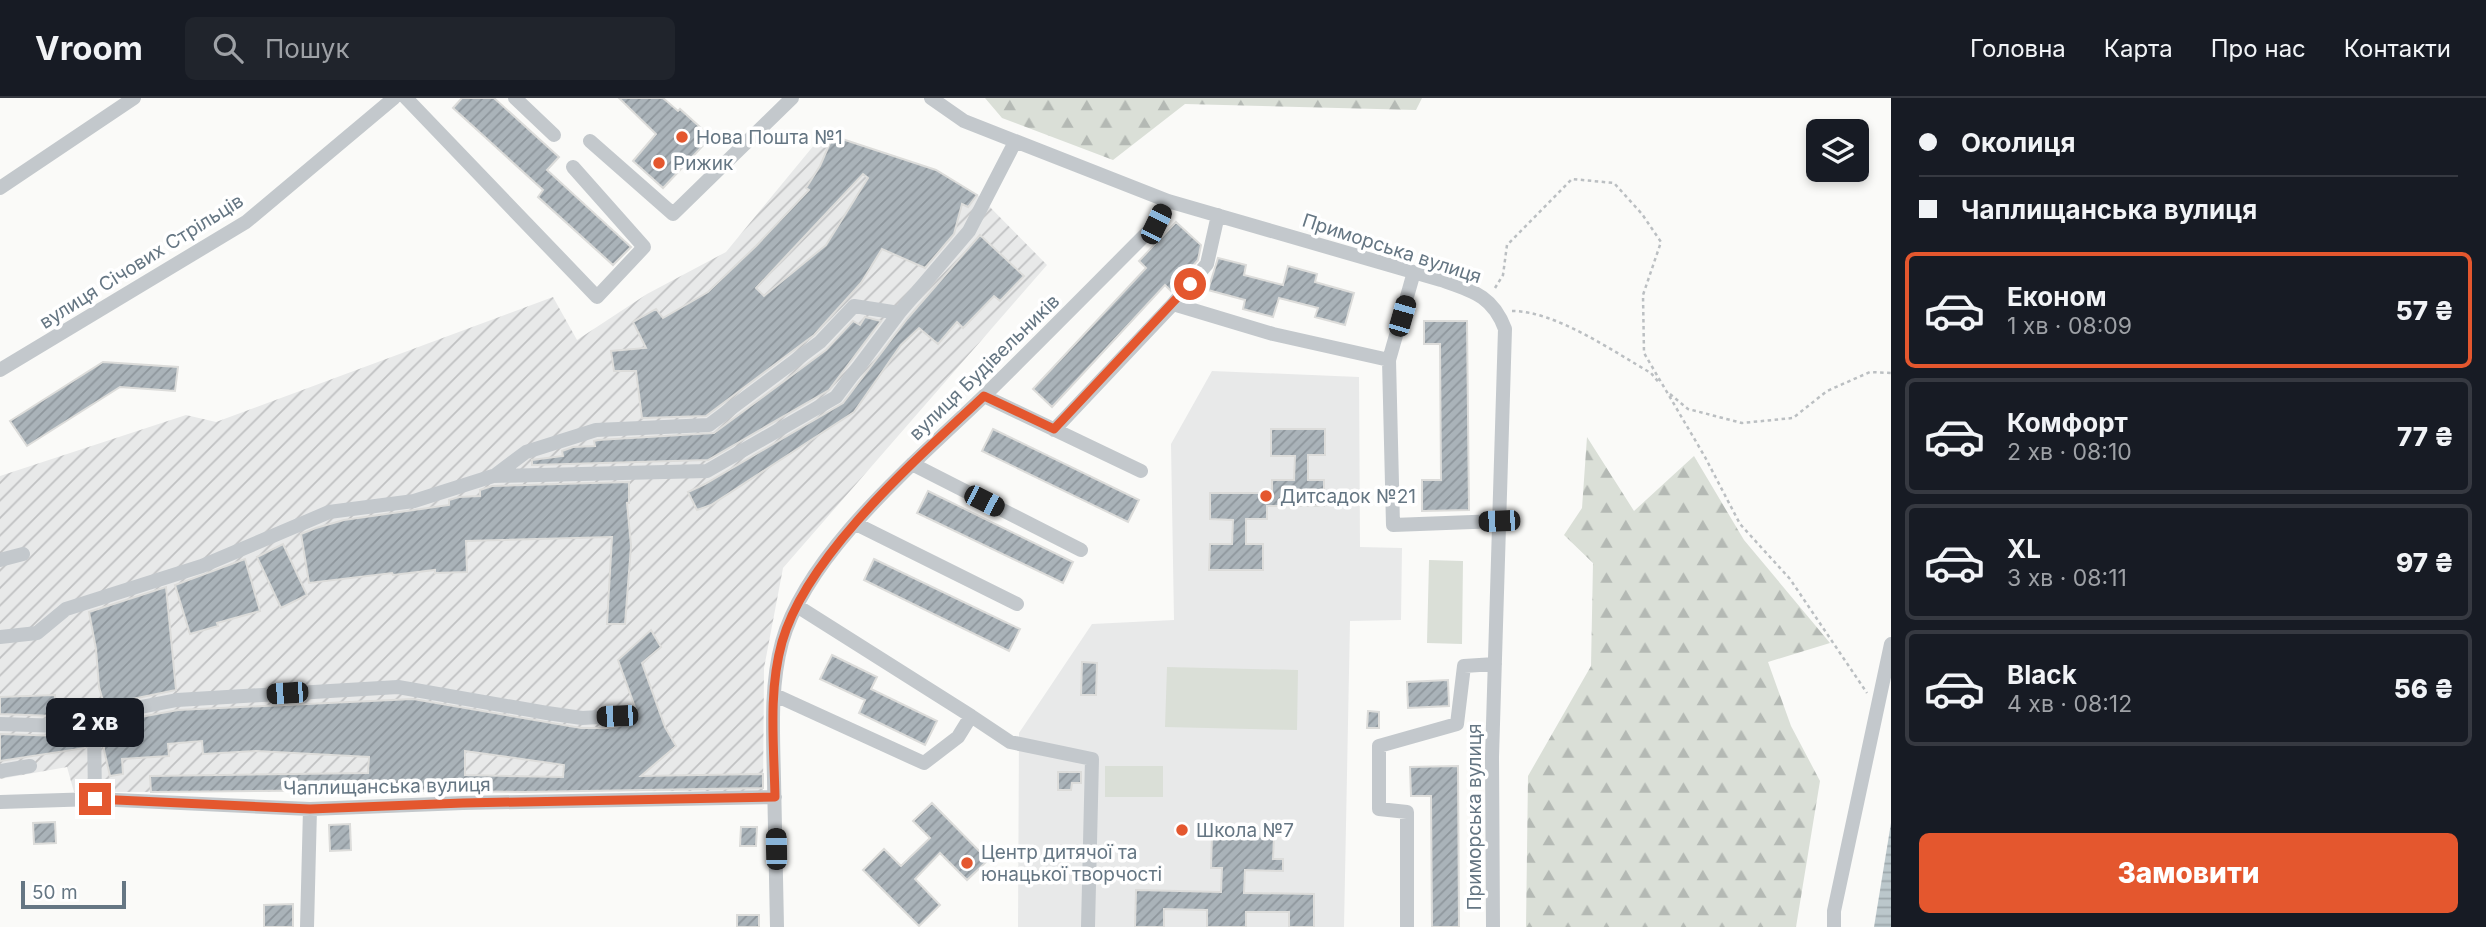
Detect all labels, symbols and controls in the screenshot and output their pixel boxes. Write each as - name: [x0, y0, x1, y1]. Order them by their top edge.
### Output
- search box: [185, 17, 675, 80]
- text: Vroom: [35, 28, 143, 68]
- icon: search: [209, 29, 247, 67]
- text: Пошук: [265, 33, 350, 64]
- text: Головна: [1970, 34, 2066, 63]
- text: Карта: [2104, 34, 2173, 63]
- text: Про нас: [2211, 34, 2306, 63]
- text: Контакти: [2344, 34, 2451, 63]
- map controls: [1806, 119, 1869, 182]
- button: layers: [1806, 119, 1869, 182]
- place label: Нова Пошта №1: [696, 126, 843, 149]
- text: Околиця: [1961, 127, 2076, 158]
- marker: Нова Пошта №1: [674, 129, 690, 145]
- place label: Рижик: [673, 152, 734, 175]
- marker: Рижик: [651, 155, 667, 171]
- street label: вулиця Січових Стрільців: [35, 189, 247, 334]
- text: Чаплищанська вулиця: [1961, 194, 2257, 225]
- car: [1138, 201, 1175, 247]
- street label: Приморська вулиця: [1299, 209, 1484, 288]
- route start: [1174, 268, 1206, 300]
- icon: car: [1923, 279, 1986, 342]
- text: Економ: [2007, 281, 2107, 312]
- street label: вулиця Будівельників: [904, 290, 1064, 445]
- car: [1387, 293, 1418, 339]
- text: 57 ₴: [2396, 295, 2454, 326]
- text: 1 хв · 08:09: [2007, 312, 2132, 340]
- icon: car: [1923, 405, 1986, 468]
- text: Комфорт: [2007, 407, 2128, 438]
- text: 77 ₴: [2397, 421, 2454, 452]
- text: 2 хв · 08:10: [2007, 438, 2132, 466]
- car: [961, 482, 1008, 520]
- place label: Дитсадок №21: [1280, 485, 1416, 508]
- marker: Дитсадок №21: [1258, 488, 1274, 504]
- car: [1478, 510, 1521, 532]
- icon: car: [1923, 531, 1986, 594]
- text: XL: [2007, 533, 2041, 564]
- text: 97 ₴: [2396, 547, 2454, 578]
- text: 3 хв · 08:11: [2007, 564, 2127, 592]
- icon: car: [1923, 657, 1986, 720]
- text: Black: [2007, 659, 2077, 690]
- text: 56 ₴: [2394, 673, 2454, 704]
- car: [266, 681, 309, 705]
- text: 4 хв · 08:12: [2007, 690, 2132, 718]
- callout: 2 хв: [46, 698, 144, 746]
- car: [596, 705, 639, 727]
- text: 2 хв: [72, 708, 118, 736]
- street label: Приморська вулиця: [1463, 723, 1486, 911]
- street label: Чаплищанська вулиця: [283, 773, 491, 800]
- route end: [79, 783, 111, 815]
- place label: Школа №7: [1196, 819, 1294, 842]
- marker: Школа №7: [1174, 822, 1190, 838]
- car: [766, 828, 787, 870]
- button: Замовити: [1919, 833, 2458, 913]
- place label: Центр дитячої та юнацької творчості: [981, 841, 1162, 886]
- marker: Центр дитячої та юнацької творчості: [959, 855, 975, 871]
- scale bar: [21, 878, 126, 910]
- text: 50 m: [32, 881, 78, 904]

